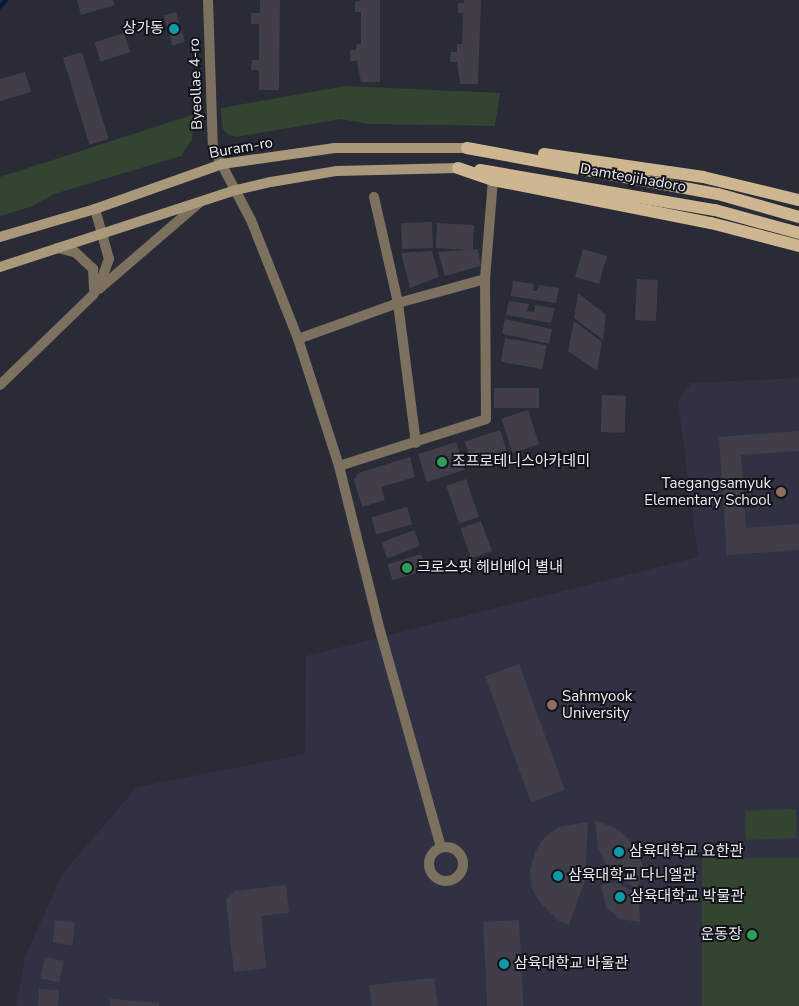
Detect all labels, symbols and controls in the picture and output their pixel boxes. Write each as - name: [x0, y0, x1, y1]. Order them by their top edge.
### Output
- place label: 상가동: [123, 20, 164, 38]
- marker: 상가동: [168, 23, 180, 35]
- street label: Byeollae 4-ro: [185, 38, 207, 130]
- street label: Buram-ro: [208, 134, 274, 162]
- street label: Damteojihadoro: [578, 160, 688, 196]
- place label: 조프로테니스아카데미: [452, 453, 590, 471]
- marker: 조프로테니스아카데미: [436, 456, 448, 468]
- place label: Taegangsamyuk Elementary School: [644, 474, 771, 509]
- marker: Taegangsamyuk Elementary School: [775, 486, 787, 498]
- place label: 크로스핏 헤비베어 별내: [417, 559, 563, 577]
- marker: 크로스핏 헤비베어 별내: [401, 562, 413, 574]
- place label: Sahmyook University: [562, 687, 632, 722]
- marker: Sahmyook University: [546, 699, 558, 711]
- place label: 삼육대학교 요한관: [629, 843, 743, 861]
- marker: 삼육대학교 요한관: [613, 846, 625, 858]
- place label: 삼육대학교 다니엘관: [568, 867, 696, 885]
- marker: 삼육대학교 다니엘관: [552, 870, 564, 882]
- place label: 삼육대학교 박물관: [630, 888, 744, 906]
- marker: 삼육대학교 박물관: [614, 891, 626, 903]
- place label: 운동장: [701, 926, 742, 944]
- marker: 운동장: [746, 929, 758, 941]
- place label: 삼육대학교 바울관: [514, 955, 628, 973]
- marker: 삼육대학교 바울관: [498, 958, 510, 970]

